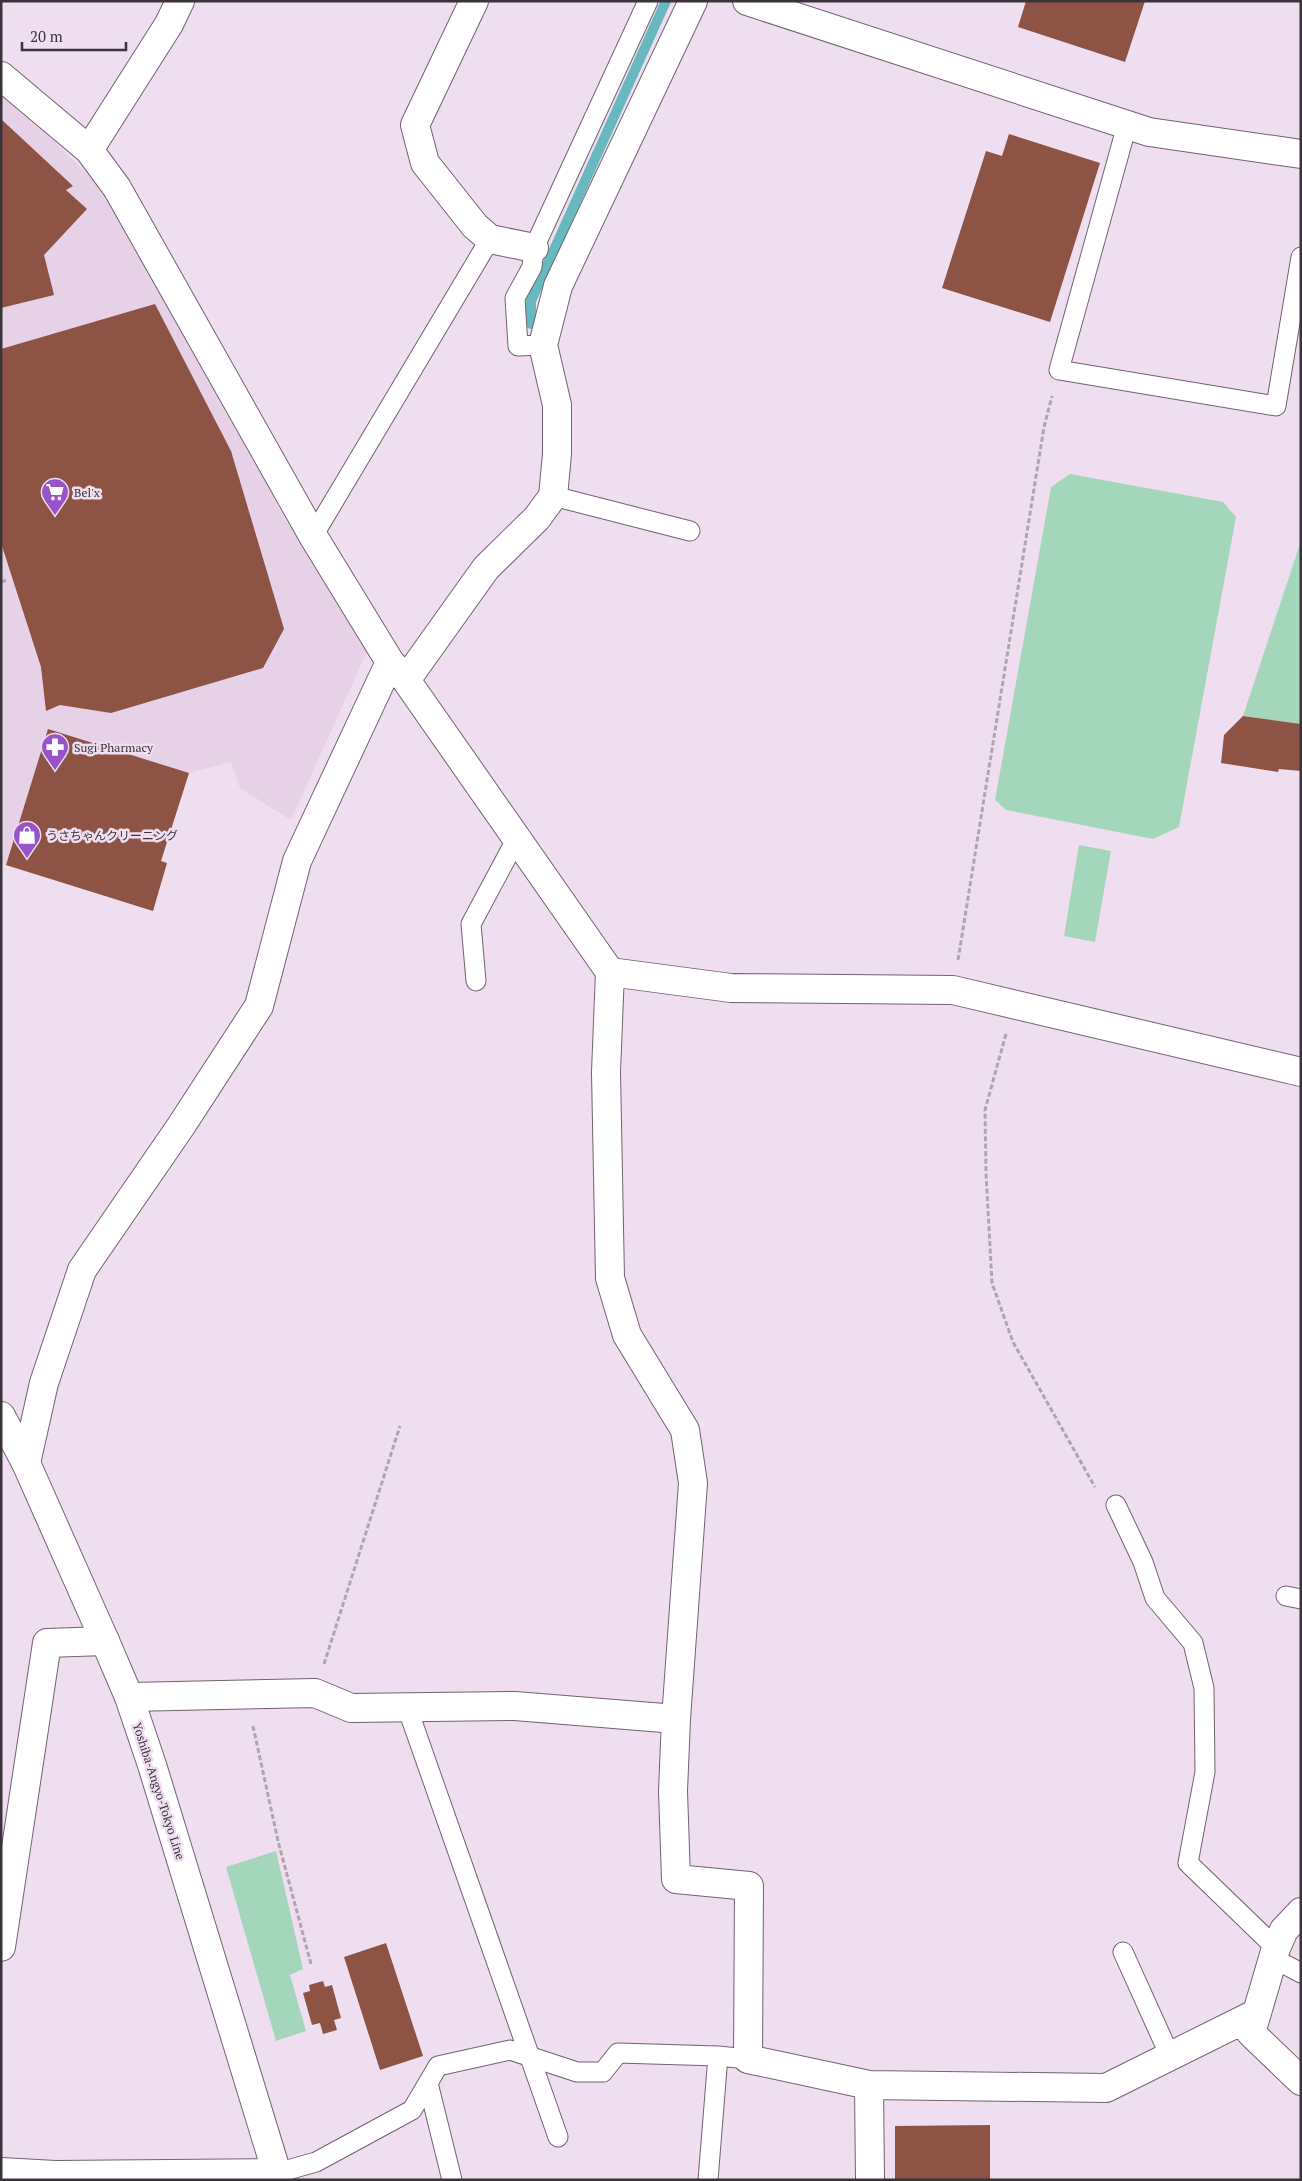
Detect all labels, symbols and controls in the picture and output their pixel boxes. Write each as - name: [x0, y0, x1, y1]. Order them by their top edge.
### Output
- scale bar: [22, 20, 126, 52]
- text: 20 m: [30, 26, 63, 46]
- supermarket icon: Bel'x: [40, 477, 70, 516]
- place label: Bel'x: [74, 485, 101, 500]
- pharmacy icon: Sugi Pharmacy: [40, 732, 70, 771]
- place label: Sugi Pharmacy: [74, 740, 154, 755]
- shop icon: うさちゃんクリーニング: [12, 820, 42, 859]
- place label: うさちゃんクリーニング: [46, 828, 178, 843]
- street label: Yoshiba-Angyo-Tokyo Line: [130, 1721, 188, 1861]

